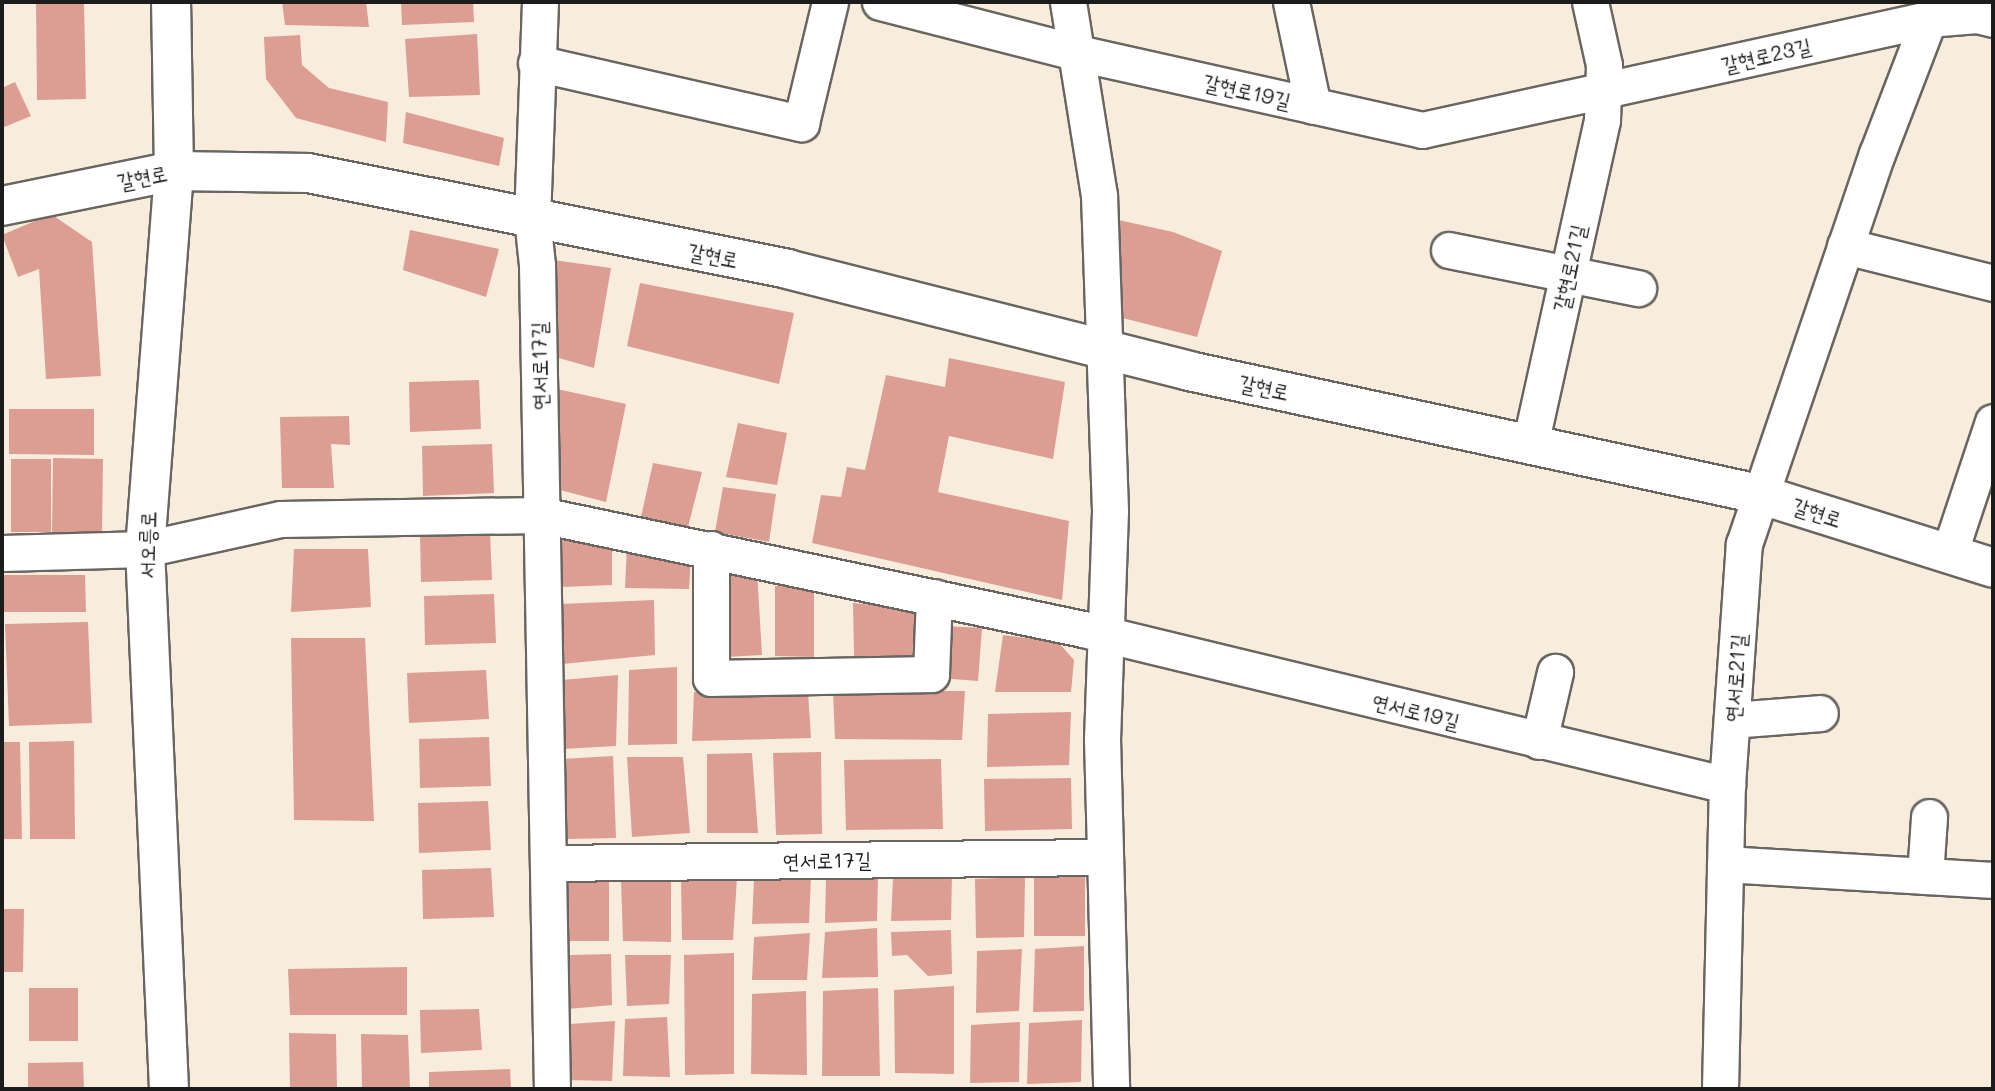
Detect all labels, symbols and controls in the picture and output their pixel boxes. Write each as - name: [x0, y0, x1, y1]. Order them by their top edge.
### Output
- street label: 갈현로23길: [1719, 32, 1813, 78]
- street label: 갈현로19길: [1201, 69, 1293, 113]
- street label: 갈현로: [115, 160, 169, 194]
- street label: 갈현로21길: [1547, 222, 1591, 314]
- street label: 갈현로: [686, 238, 740, 272]
- street label: 연서로17길: [526, 321, 552, 411]
- street label: 갈현로: [1237, 369, 1291, 405]
- street label: 갈현로: [1789, 492, 1845, 532]
- street label: 서오릉로: [134, 511, 160, 579]
- street label: 연서로21길: [1719, 633, 1751, 723]
- street label: 연서로19길: [1370, 688, 1462, 734]
- street label: 연서로17길: [782, 847, 872, 873]

